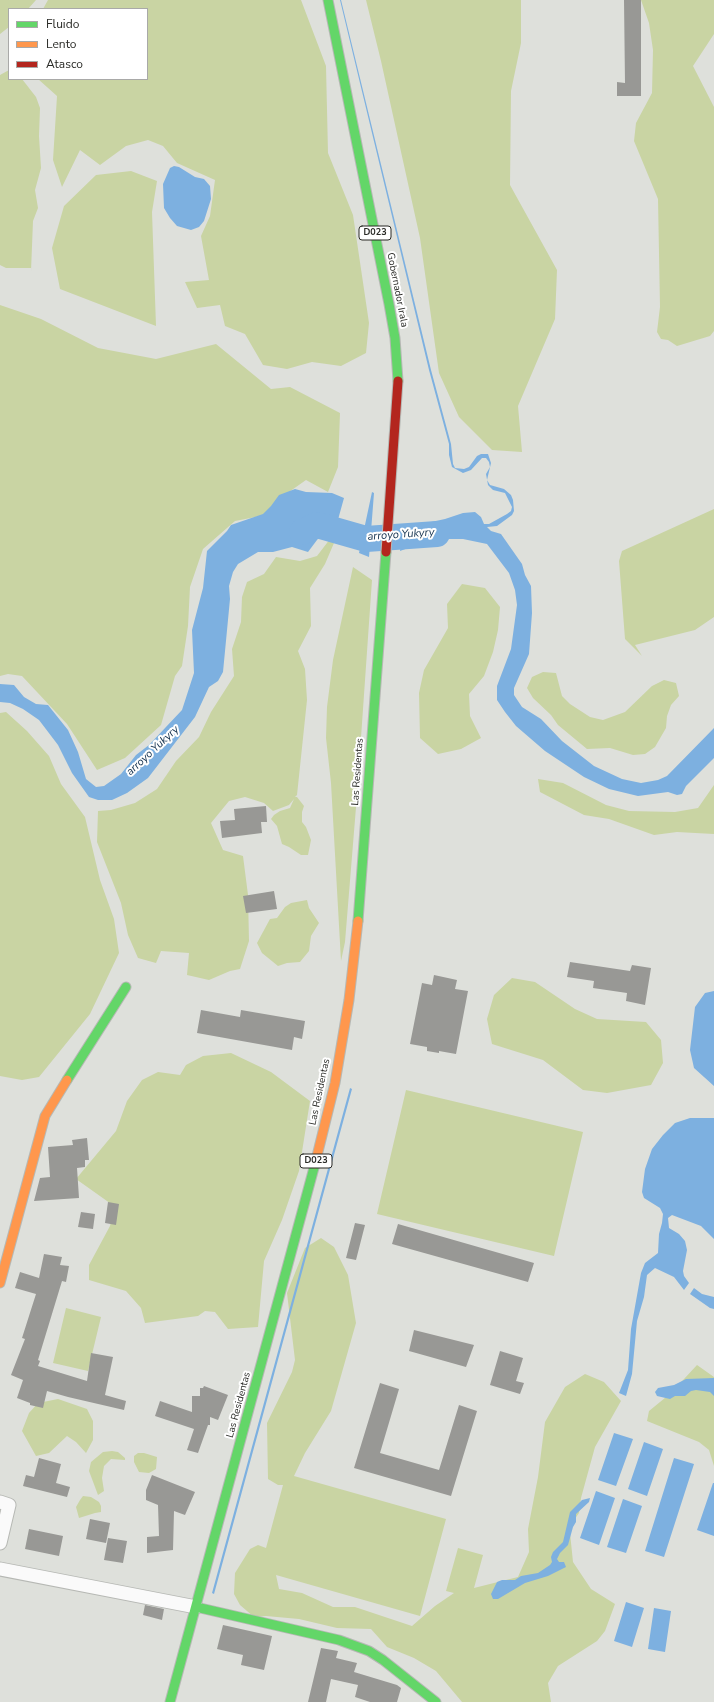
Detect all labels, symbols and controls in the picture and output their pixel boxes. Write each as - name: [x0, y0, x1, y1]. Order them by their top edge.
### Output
- legend: [8, 8, 148, 80]
- text: Fluido: [46, 16, 79, 32]
- text: Lento: [46, 36, 76, 52]
- text: Atasco: [46, 56, 83, 72]
- road number: D023: [359, 226, 391, 240]
- street label: Gobernador Irala: [384, 252, 410, 328]
- water label: arroyo Yukyry: [367, 526, 435, 544]
- water label: arroyo Yukyry: [124, 723, 182, 779]
- street label: Las Residentas: [350, 738, 366, 806]
- street label: Las Residentas: [307, 1058, 333, 1126]
- road number: D023: [300, 1154, 332, 1168]
- street label: Las Residentas: [224, 1371, 254, 1439]

